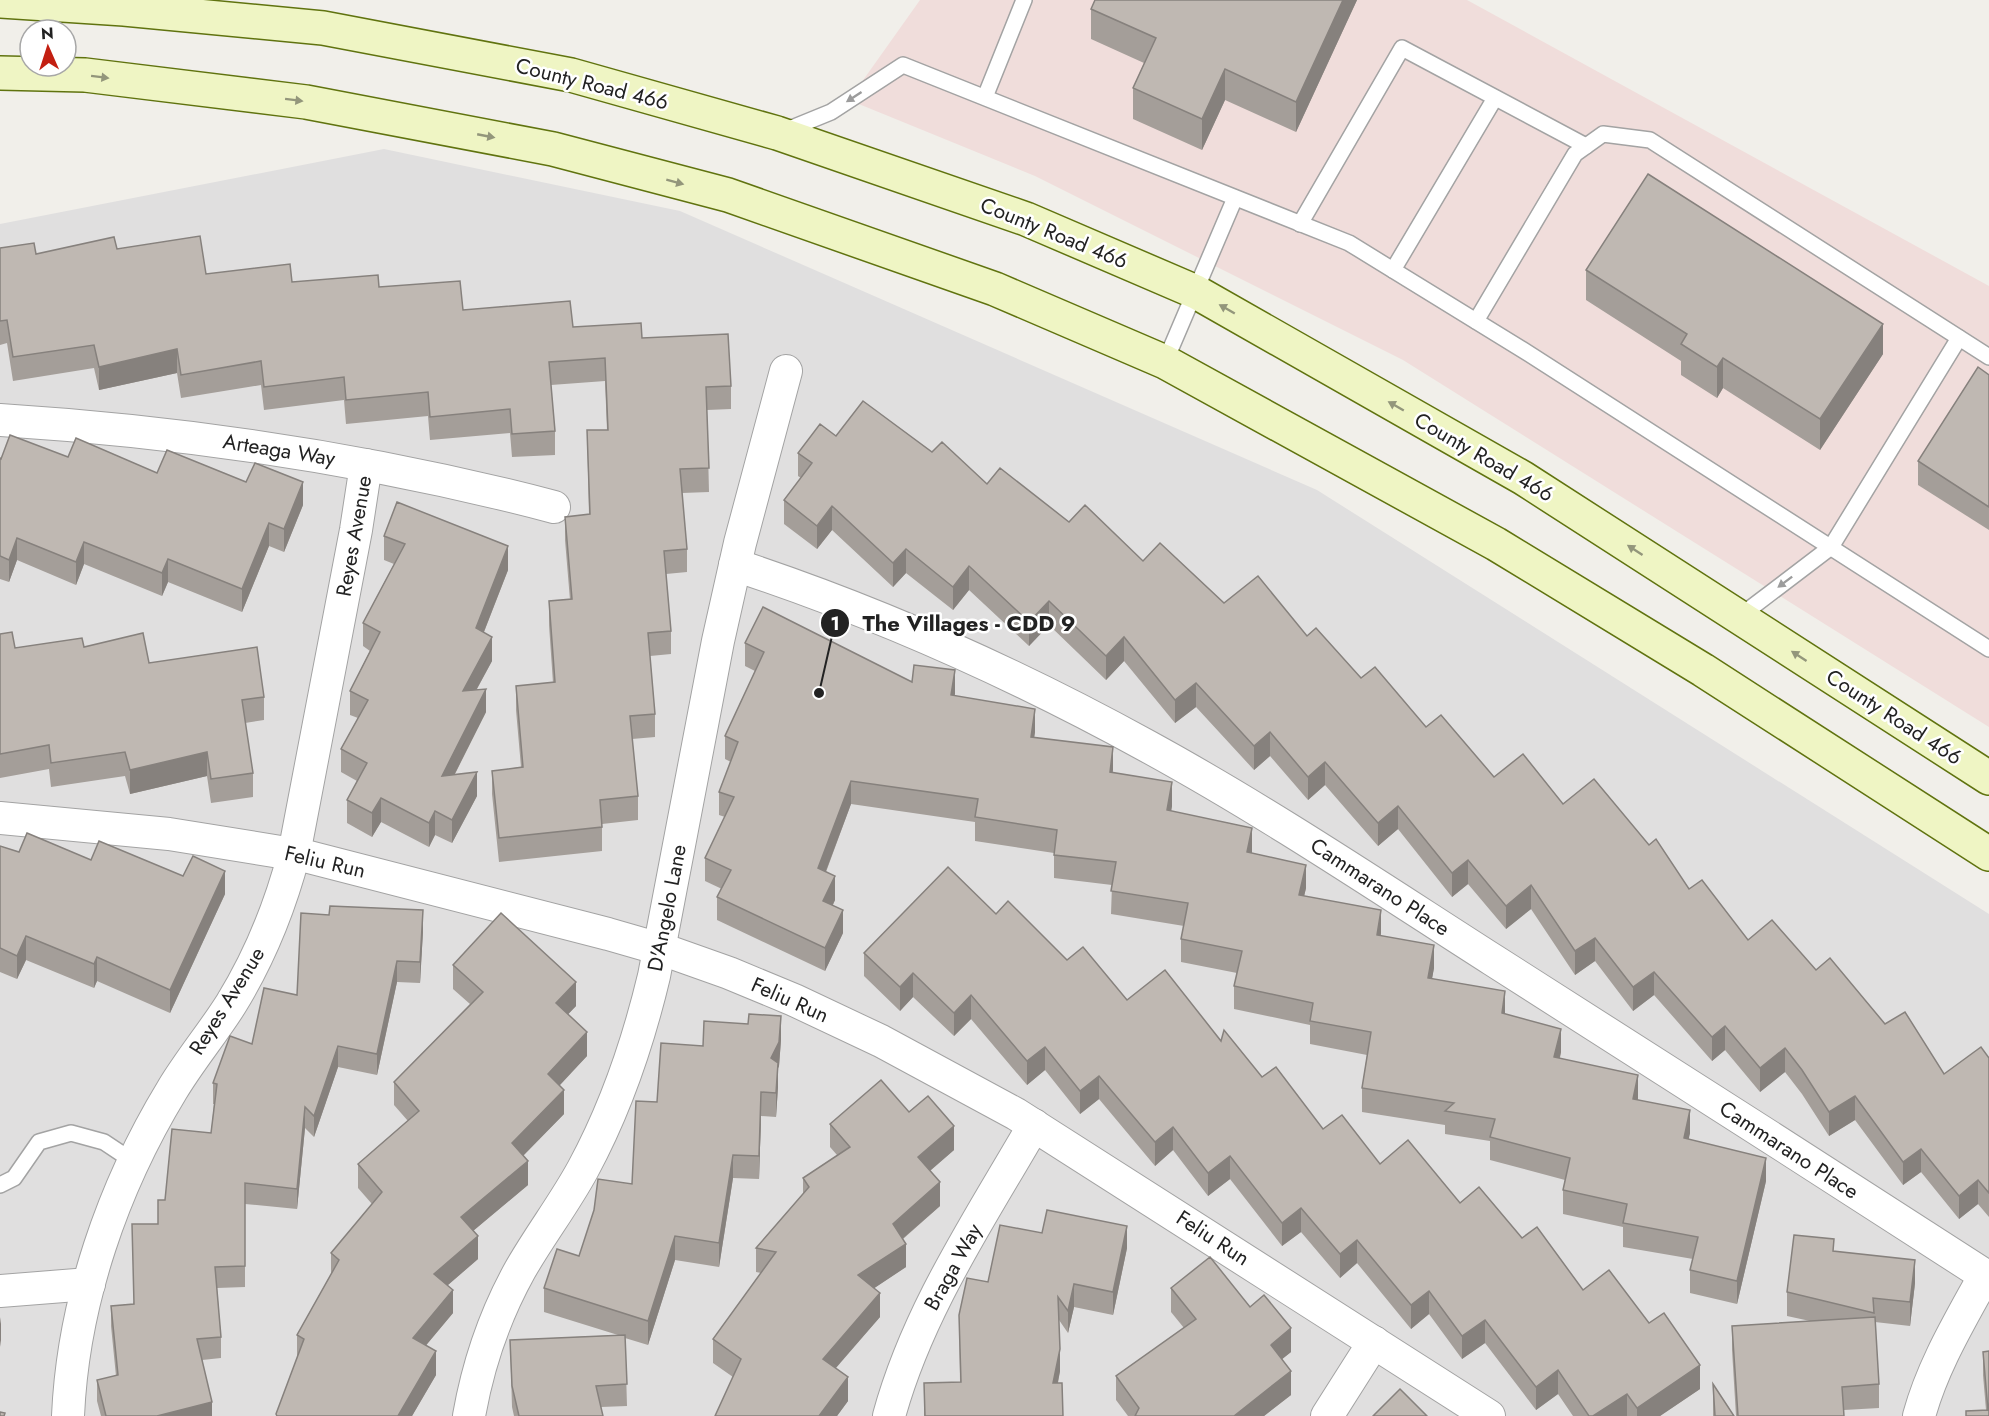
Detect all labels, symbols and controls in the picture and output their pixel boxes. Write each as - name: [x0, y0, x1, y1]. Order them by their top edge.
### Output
- north arrow: [18, 18, 78, 78]
- text: N: [40, 22, 54, 45]
- street label: County Road 466: [512, 51, 672, 117]
- one-way arrow: [91, 72, 110, 82]
- one-way arrow: [846, 91, 862, 102]
- one-way arrow: [285, 95, 304, 105]
- one-way arrow: [476, 132, 495, 141]
- one-way arrow: [666, 177, 684, 187]
- street label: County Road 466: [976, 190, 1132, 276]
- one-way arrow: [1218, 304, 1235, 314]
- one-way arrow: [1388, 400, 1404, 411]
- street label: County Road 466: [1409, 405, 1559, 509]
- street label: Arteaga Way: [221, 426, 338, 474]
- street label: Reyes Avenue: [329, 473, 379, 599]
- one-way arrow: [1627, 545, 1643, 556]
- one-way arrow: [1778, 576, 1793, 588]
- callout: The Villages - CDD 9: [820, 603, 1087, 643]
- text: The Villages - CDD 9: [862, 607, 1076, 639]
- text: 1: [830, 611, 840, 637]
- one-way arrow: [1790, 650, 1807, 661]
- street label: County Road 466: [1820, 662, 1968, 772]
- street label: Cammarano Place: [1304, 831, 1456, 943]
- street label: Feliu Run: [282, 838, 368, 886]
- street label: D'Angelo Lane: [640, 842, 694, 974]
- street label: Reyes Avenue: [182, 941, 272, 1061]
- street label: Feliu Run: [746, 970, 834, 1030]
- street label: Cammarano Place: [1713, 1094, 1865, 1206]
- street label: Feliu Run: [1170, 1203, 1256, 1273]
- street label: Braga Way: [917, 1217, 990, 1316]

